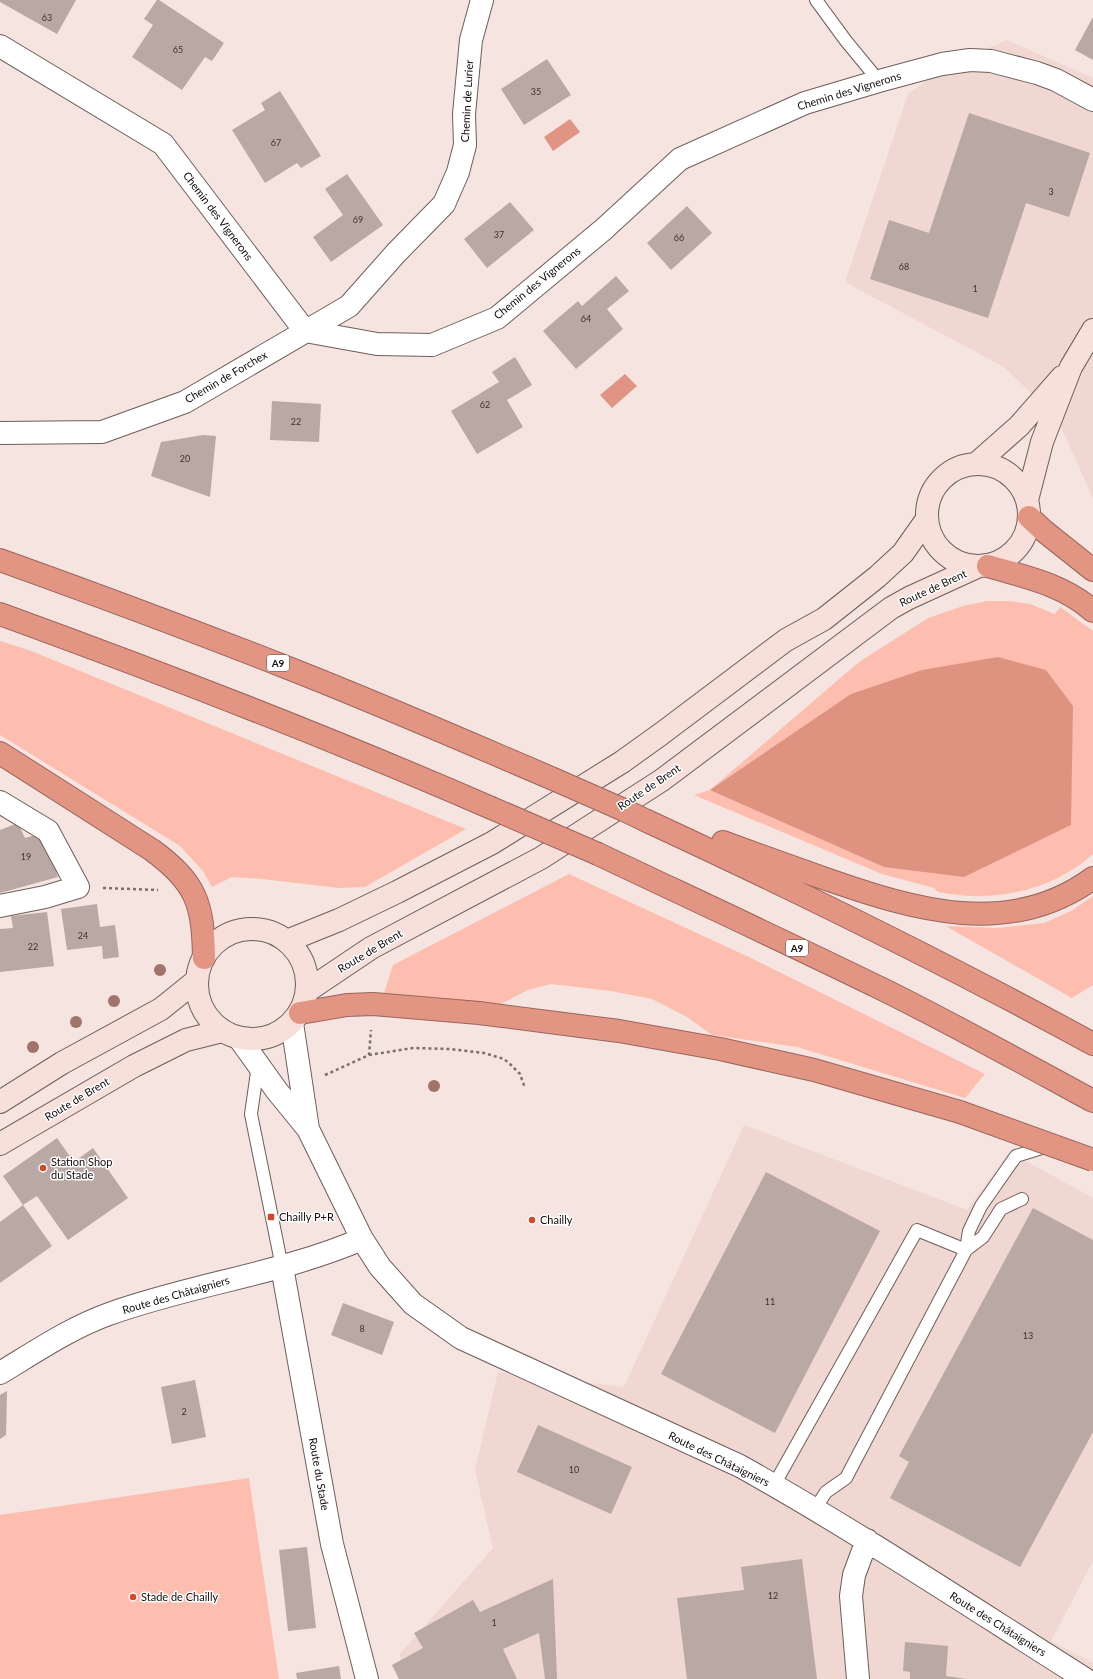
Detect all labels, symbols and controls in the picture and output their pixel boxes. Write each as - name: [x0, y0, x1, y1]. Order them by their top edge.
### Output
- house number: 63: [42, 12, 52, 23]
- house number: 65: [173, 44, 183, 55]
- street label: Chemin de Lurier: [458, 59, 475, 143]
- street label: Chemin des Vignerons: [795, 68, 903, 112]
- house number: 35: [531, 86, 541, 97]
- house number: 67: [271, 137, 281, 148]
- street label: Chemin des Vignerons: [181, 169, 256, 263]
- house number: 3: [1048, 186, 1054, 197]
- house number: 69: [353, 214, 363, 225]
- house number: 37: [494, 229, 504, 240]
- house number: 66: [674, 232, 684, 243]
- street label: Chemin des Vignerons: [491, 244, 583, 322]
- house number: 68: [899, 261, 909, 272]
- house number: 1: [972, 283, 978, 294]
- house number: 64: [581, 313, 591, 324]
- street label: Chemin de Forchex: [182, 347, 270, 405]
- house number: 62: [480, 399, 490, 410]
- house number: 22: [291, 416, 301, 427]
- house number: 20: [180, 453, 190, 464]
- street label: Route de Brent: [897, 566, 969, 609]
- road number: A9: [267, 655, 289, 671]
- street label: Route de Brent: [615, 761, 683, 812]
- house number: 19: [21, 851, 31, 862]
- street label: Route de Brent: [335, 926, 404, 975]
- house number: 24: [78, 930, 88, 941]
- road number: A9: [786, 940, 808, 956]
- house number: 22: [28, 941, 38, 952]
- street label: Route de Brent: [42, 1074, 111, 1123]
- place label: Station Shop du Stade: [51, 1155, 112, 1181]
- marker: Station Shop du Stade: [38, 1163, 48, 1173]
- place label: Chailly P+R: [279, 1210, 334, 1223]
- marker: Chailly P+R: [266, 1212, 276, 1222]
- place label: Chailly: [540, 1213, 573, 1226]
- marker: Chailly: [527, 1215, 537, 1225]
- street label: Route des Châtaigniers: [121, 1273, 231, 1316]
- house number: 11: [765, 1296, 775, 1307]
- house number: 8: [359, 1323, 365, 1334]
- house number: 13: [1023, 1330, 1033, 1341]
- house number: 2: [181, 1406, 187, 1417]
- street label: Route des Châtaigniers: [667, 1428, 772, 1489]
- street label: Route du Stade: [307, 1437, 332, 1511]
- house number: 10: [569, 1464, 579, 1475]
- street label: Route des Châtaigniers: [948, 1589, 1049, 1659]
- place label: Stade de Chailly: [141, 1590, 218, 1603]
- house number: 12: [768, 1590, 778, 1601]
- marker: Stade de Chailly: [128, 1592, 138, 1602]
- house number: 1: [491, 1617, 497, 1628]

